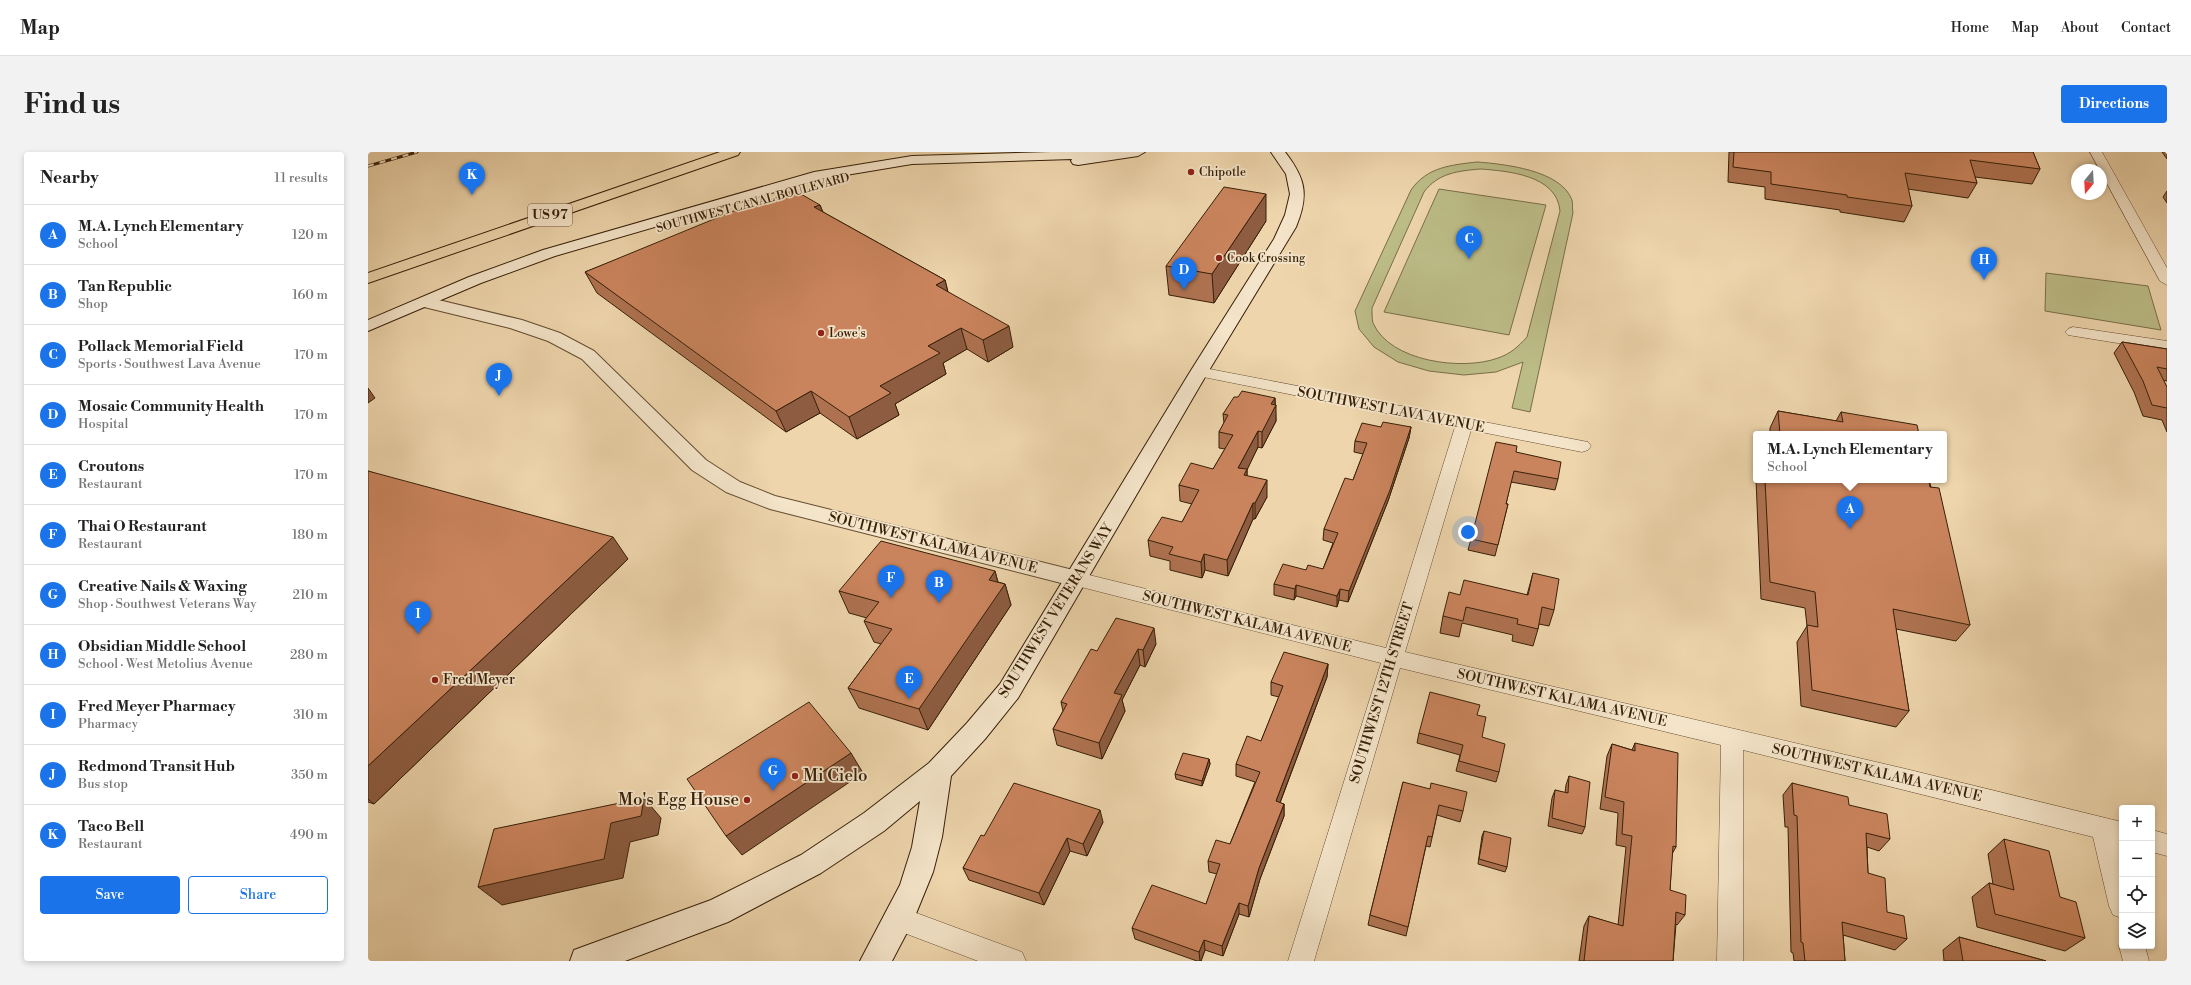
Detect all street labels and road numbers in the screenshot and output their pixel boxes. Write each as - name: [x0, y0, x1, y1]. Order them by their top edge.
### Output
- street label: SOUTHWEST CANAL BOULEVARD: [655, 170, 851, 236]
- road number: US 97: [528, 204, 572, 226]
- street label: SOUTHWEST LAVA AVENUE: [1296, 383, 1486, 437]
- street label: SOUTHWEST KALAMA AVENUE: [826, 508, 1040, 578]
- street label: SOUTHWEST VETERANS WAY: [995, 520, 1118, 702]
- street label: SOUTHWEST KALAMA AVENUE: [1140, 587, 1354, 657]
- street label: SOUTHWEST 12TH STREET: [1346, 600, 1418, 786]
- street label: SOUTHWEST KALAMA AVENUE: [1455, 665, 1669, 731]
- street label: SOUTHWEST KALAMA AVENUE: [1770, 740, 1984, 806]

